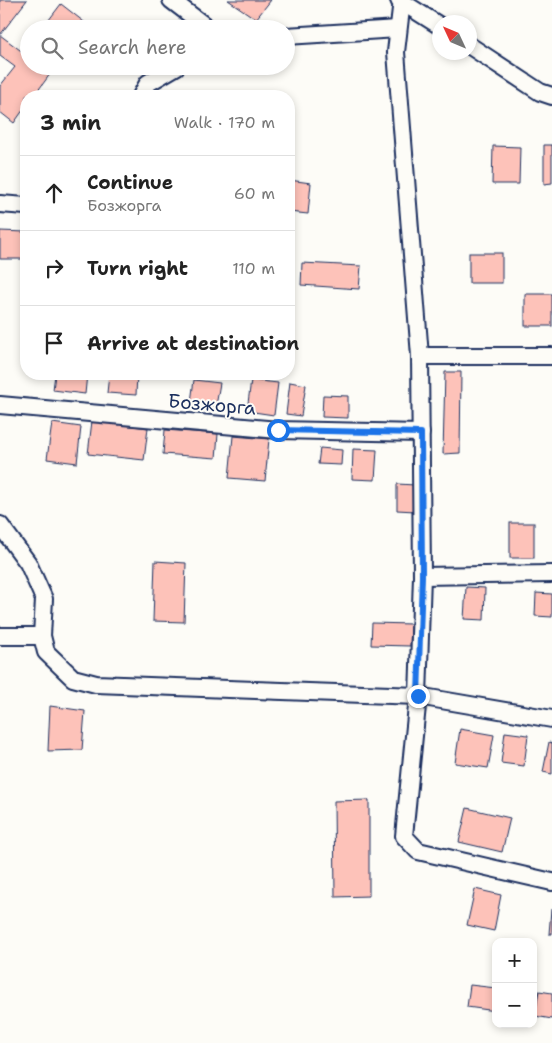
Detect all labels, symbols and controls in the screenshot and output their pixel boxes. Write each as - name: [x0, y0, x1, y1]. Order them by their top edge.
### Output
- north arrow: [432, 15, 477, 60]
- search box: [20, 20, 295, 75]
- icon: search: [38, 34, 66, 62]
- text: Search here: [78, 35, 187, 60]
- text: 3 min: [40, 109, 101, 137]
- text: Walk · 170 m: [174, 112, 275, 133]
- text: Continue: [87, 170, 173, 195]
- icon: ahead: [40, 179, 68, 207]
- text: 60 m: [234, 183, 275, 204]
- text: Бозжорга: [87, 195, 161, 216]
- icon: right: [40, 254, 68, 282]
- text: Turn right: [87, 256, 188, 281]
- text: 110 m: [232, 258, 275, 279]
- icon: arrive: [40, 329, 68, 357]
- text: Arrive at destination: [87, 331, 299, 356]
- street label: Бозжорга: [167, 388, 257, 421]
- route start: [267, 419, 290, 442]
- route end: [407, 685, 430, 708]
- map controls: [492, 938, 537, 1028]
- button: +: [492, 938, 537, 983]
- button: −: [492, 983, 537, 1028]

